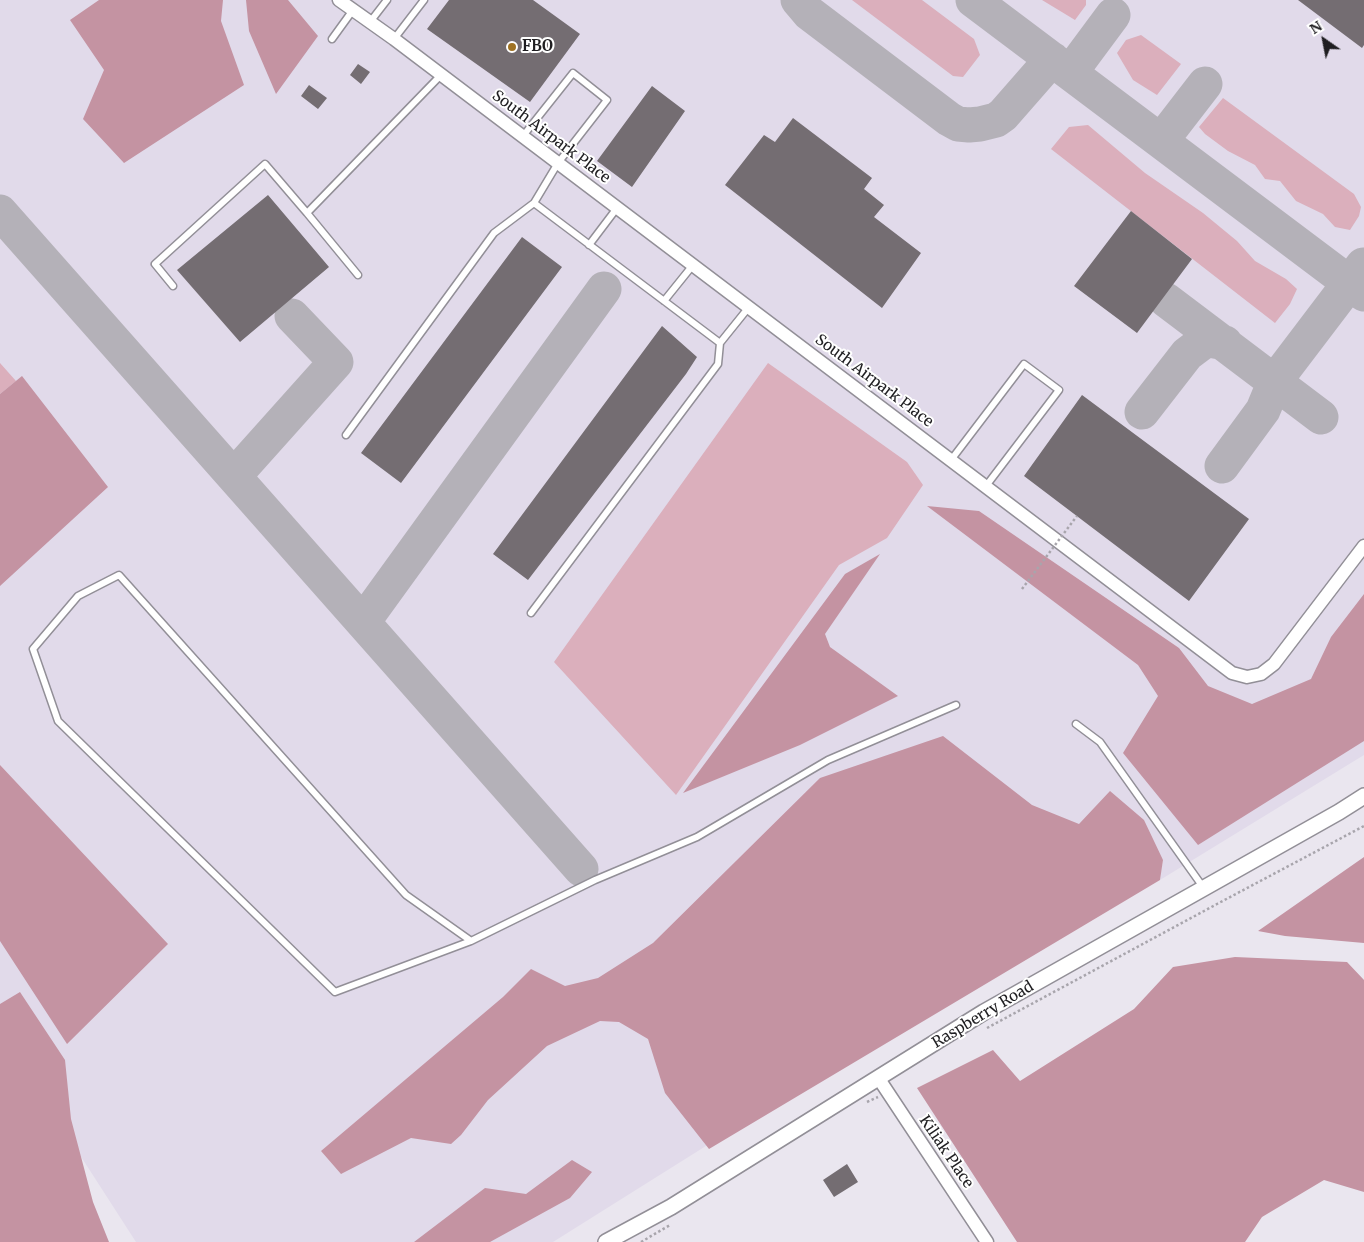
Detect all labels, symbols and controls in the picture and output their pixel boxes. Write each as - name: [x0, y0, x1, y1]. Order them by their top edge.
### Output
- north arrow: [1299, 15, 1349, 65]
- text: N: [1306, 17, 1325, 38]
- place label: FBO: [522, 38, 553, 56]
- marker: FBO: [506, 41, 518, 53]
- street label: South Airpark Place: [488, 87, 614, 187]
- street label: South Airpark Place: [811, 331, 937, 431]
- street label: Raspberry Road: [929, 978, 1037, 1052]
- street label: Kiliak Place: [915, 1112, 977, 1192]

